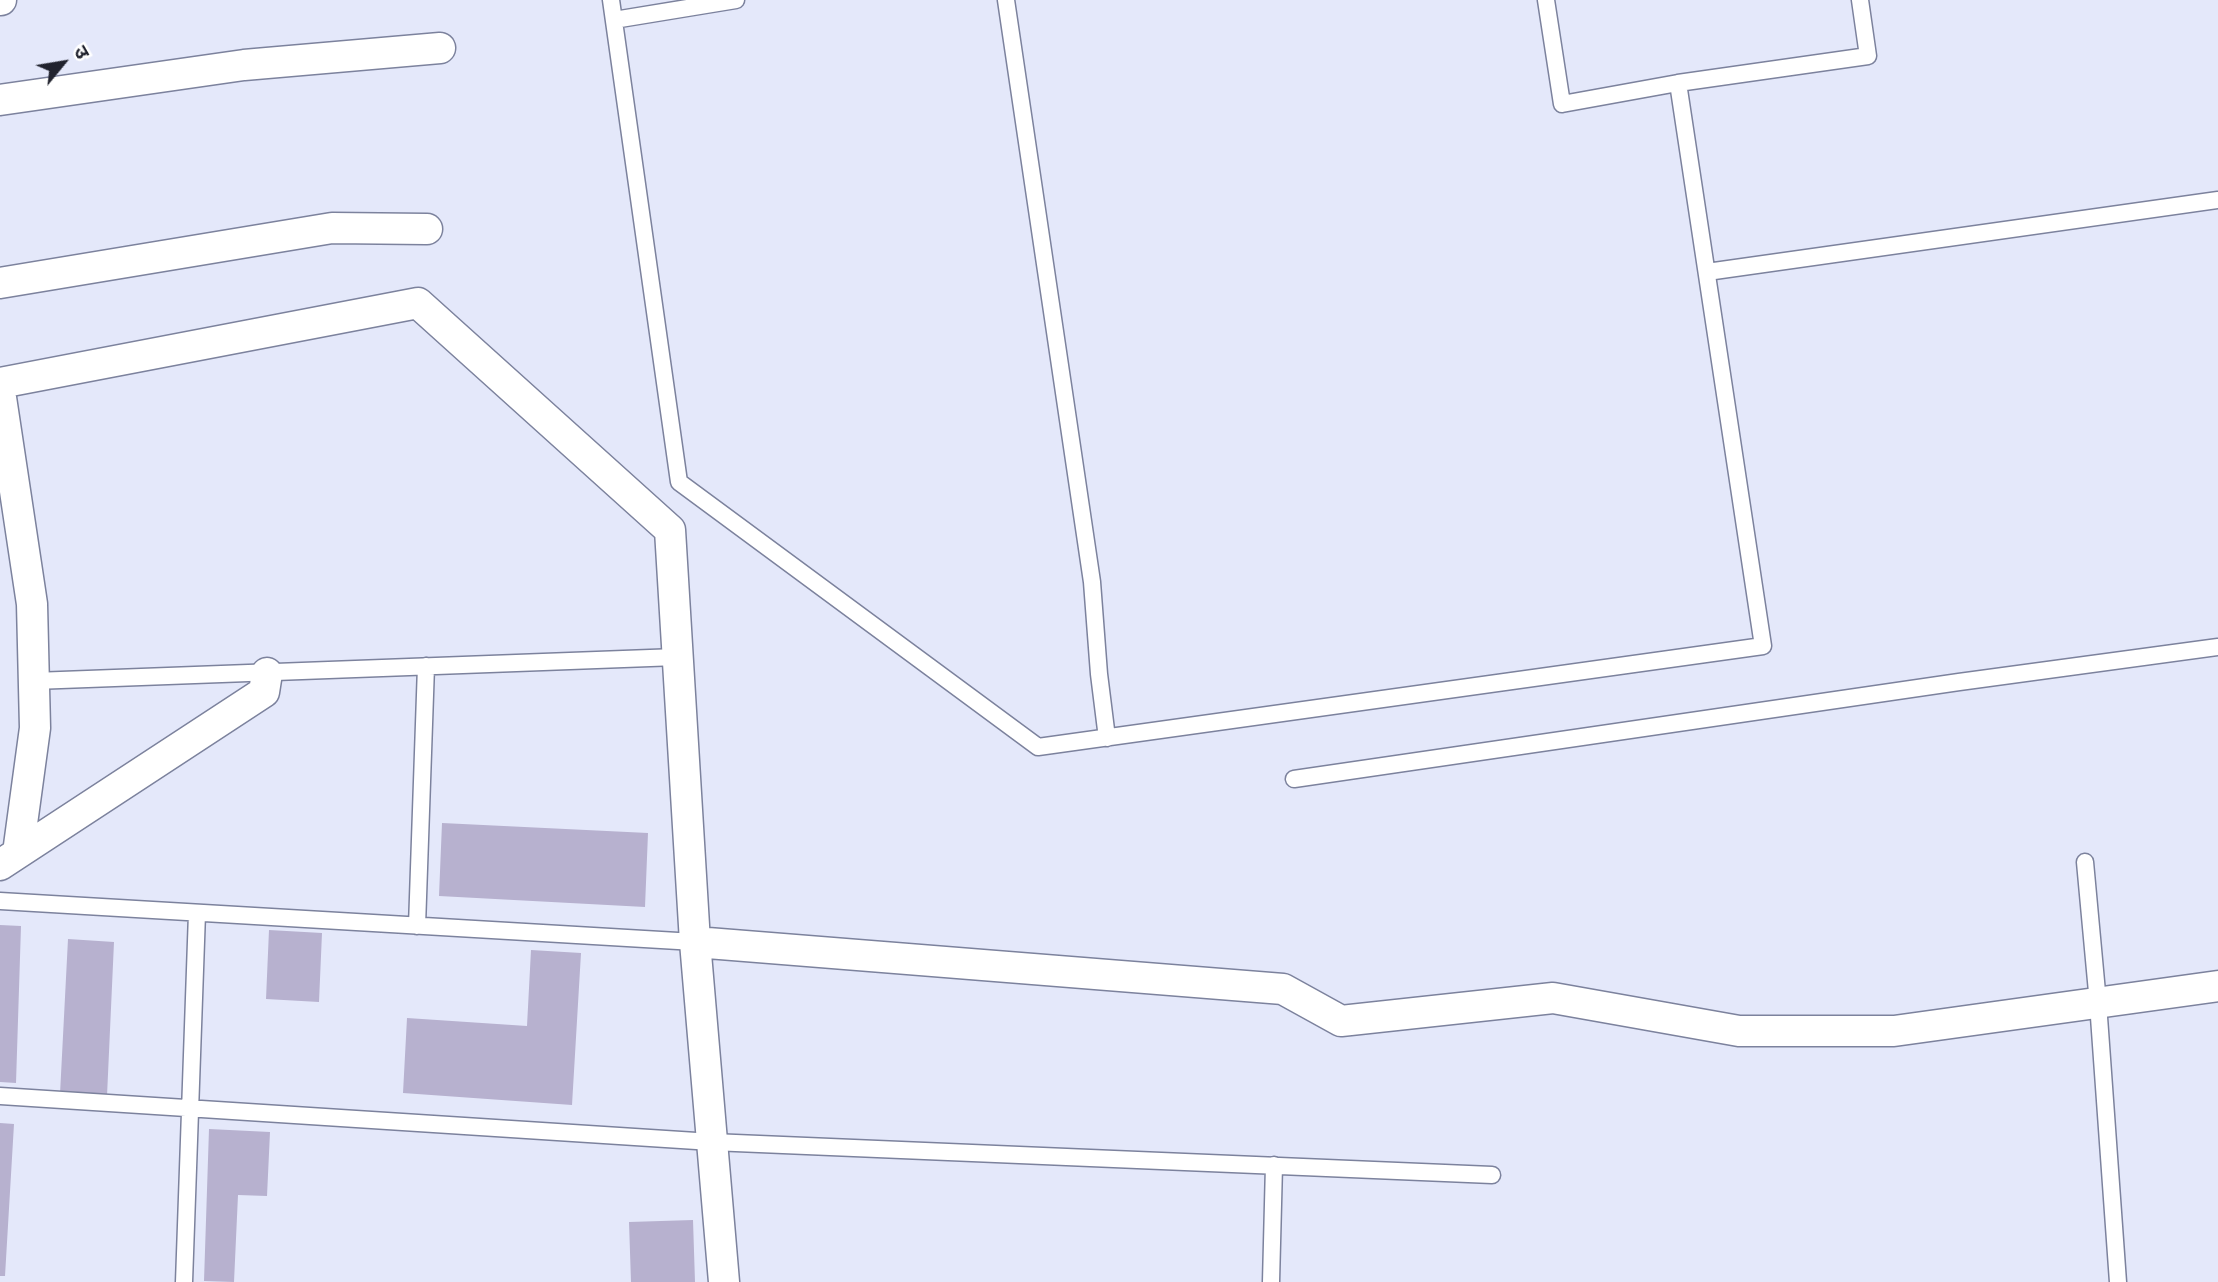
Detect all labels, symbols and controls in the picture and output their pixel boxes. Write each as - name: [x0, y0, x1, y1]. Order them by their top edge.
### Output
- north arrow: [28, 28, 98, 98]
- text: उ: [69, 42, 93, 63]

